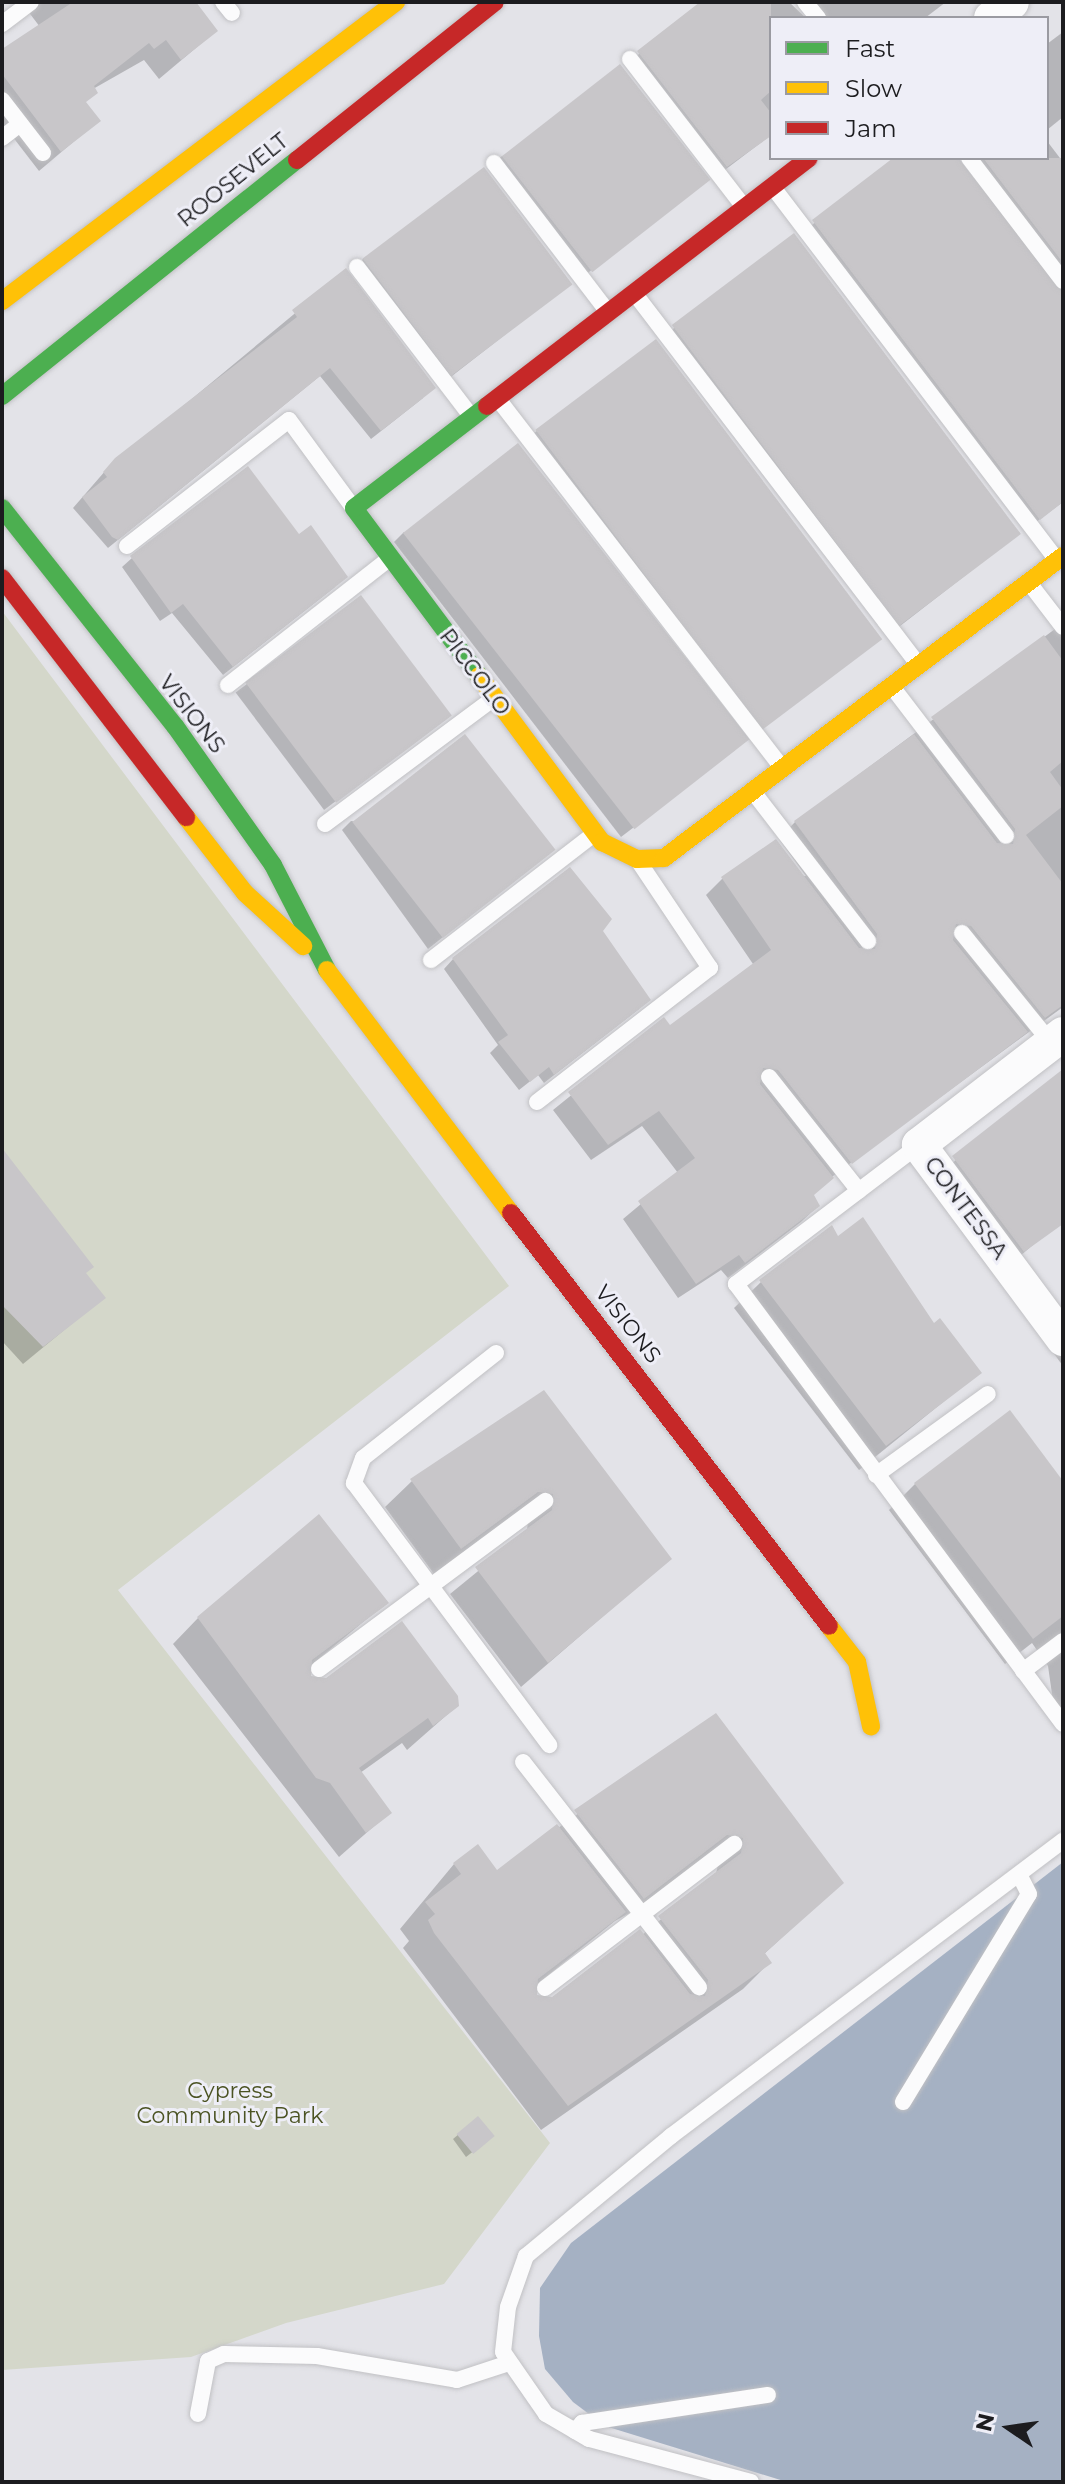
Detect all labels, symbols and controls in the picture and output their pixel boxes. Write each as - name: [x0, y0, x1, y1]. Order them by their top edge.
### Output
- legend: [769, 16, 1049, 160]
- text: Fast: [845, 34, 895, 63]
- text: Slow: [845, 74, 902, 103]
- text: Jam: [845, 114, 897, 143]
- street label: ROOSEVELT: [172, 127, 294, 233]
- street label: PICCOLO: [434, 624, 516, 720]
- street label: VISIONS: [153, 670, 231, 758]
- street label: CONTESSA: [919, 1152, 1013, 1264]
- street label: VISIONS: [589, 1280, 667, 1368]
- park label: Cypress Community Park: [136, 2077, 324, 2128]
- north arrow: [969, 2388, 1049, 2468]
- text: N: [970, 2411, 1000, 2434]

